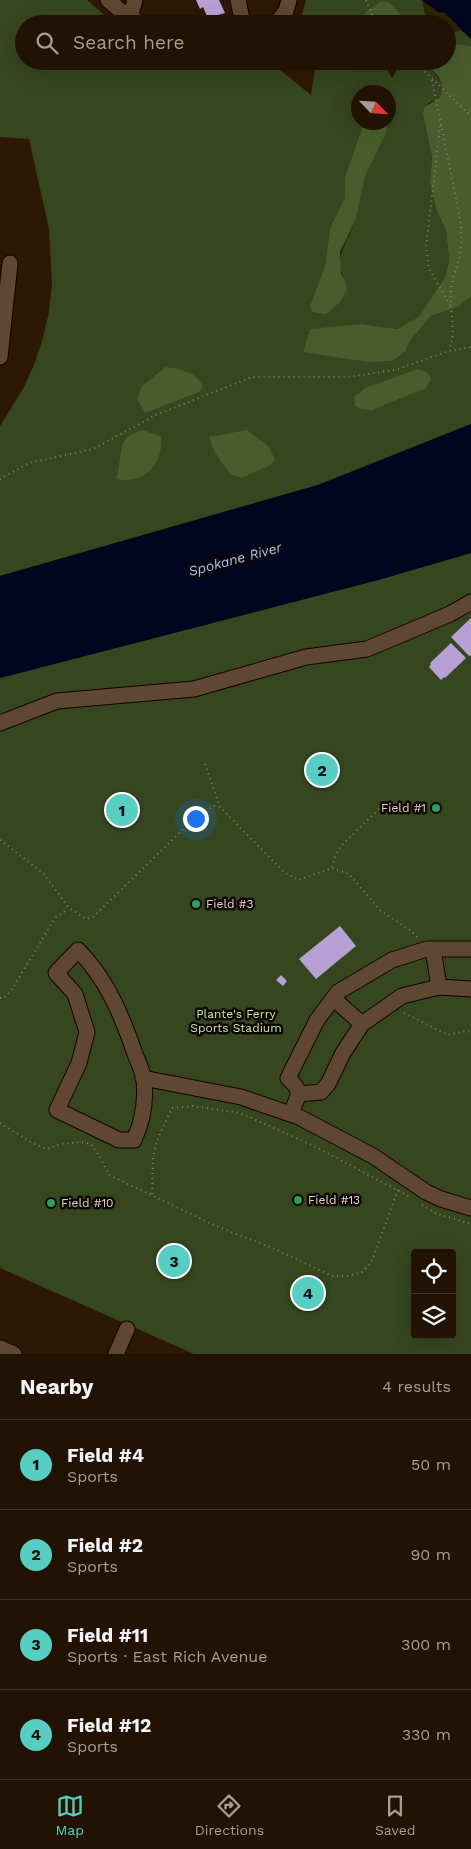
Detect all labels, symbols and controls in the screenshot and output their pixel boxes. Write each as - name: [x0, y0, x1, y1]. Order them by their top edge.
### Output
- search box: [15, 15, 456, 70]
- icon: search: [33, 29, 61, 57]
- text: Search here: [73, 31, 184, 54]
- north arrow: [351, 85, 396, 130]
- water label: Spokane River: [187, 539, 284, 579]
- pin: 2: [306, 751, 338, 789]
- pin: 1: [106, 791, 138, 829]
- place label: Field #1: [381, 801, 426, 815]
- marker: Field #1: [430, 802, 442, 814]
- your location: [183, 806, 209, 832]
- place label: Field #3: [206, 897, 253, 911]
- marker: Field #3: [190, 898, 202, 910]
- park label: Plante's Ferry Sports Stadium: [190, 1007, 282, 1035]
- place label: Field #13: [308, 1193, 360, 1207]
- marker: Field #13: [292, 1194, 304, 1206]
- place label: Field #10: [61, 1196, 114, 1210]
- marker: Field #10: [45, 1197, 57, 1209]
- pin: 3: [158, 1242, 190, 1280]
- map controls: [411, 1249, 456, 1339]
- button: locate: [411, 1249, 456, 1294]
- pin: 4: [292, 1274, 324, 1312]
- button: layers: [411, 1294, 456, 1339]
- text: Nearby: [20, 1374, 93, 1399]
- text: 4 results: [382, 1377, 451, 1396]
- text: Field #4: [67, 1444, 144, 1467]
- text: 1: [33, 1455, 39, 1474]
- text: 50 m: [411, 1455, 451, 1474]
- text: Sports: [67, 1467, 118, 1486]
- text: Field #2: [67, 1534, 143, 1557]
- text: 2: [31, 1545, 41, 1564]
- text: 90 m: [410, 1545, 451, 1564]
- text: Sports: [67, 1557, 118, 1576]
- text: Field #11: [67, 1624, 148, 1647]
- text: 3: [31, 1635, 41, 1654]
- text: 300 m: [401, 1635, 451, 1654]
- text: Sports · East Rich Avenue: [67, 1647, 267, 1666]
- text: Field #12: [67, 1714, 151, 1737]
- text: 4: [31, 1725, 41, 1744]
- text: 330 m: [402, 1725, 451, 1744]
- text: Sports: [67, 1737, 118, 1756]
- tab: Map: [55, 1792, 84, 1838]
- tab: Directions: [195, 1792, 264, 1838]
- tab: Saved: [375, 1792, 416, 1838]

